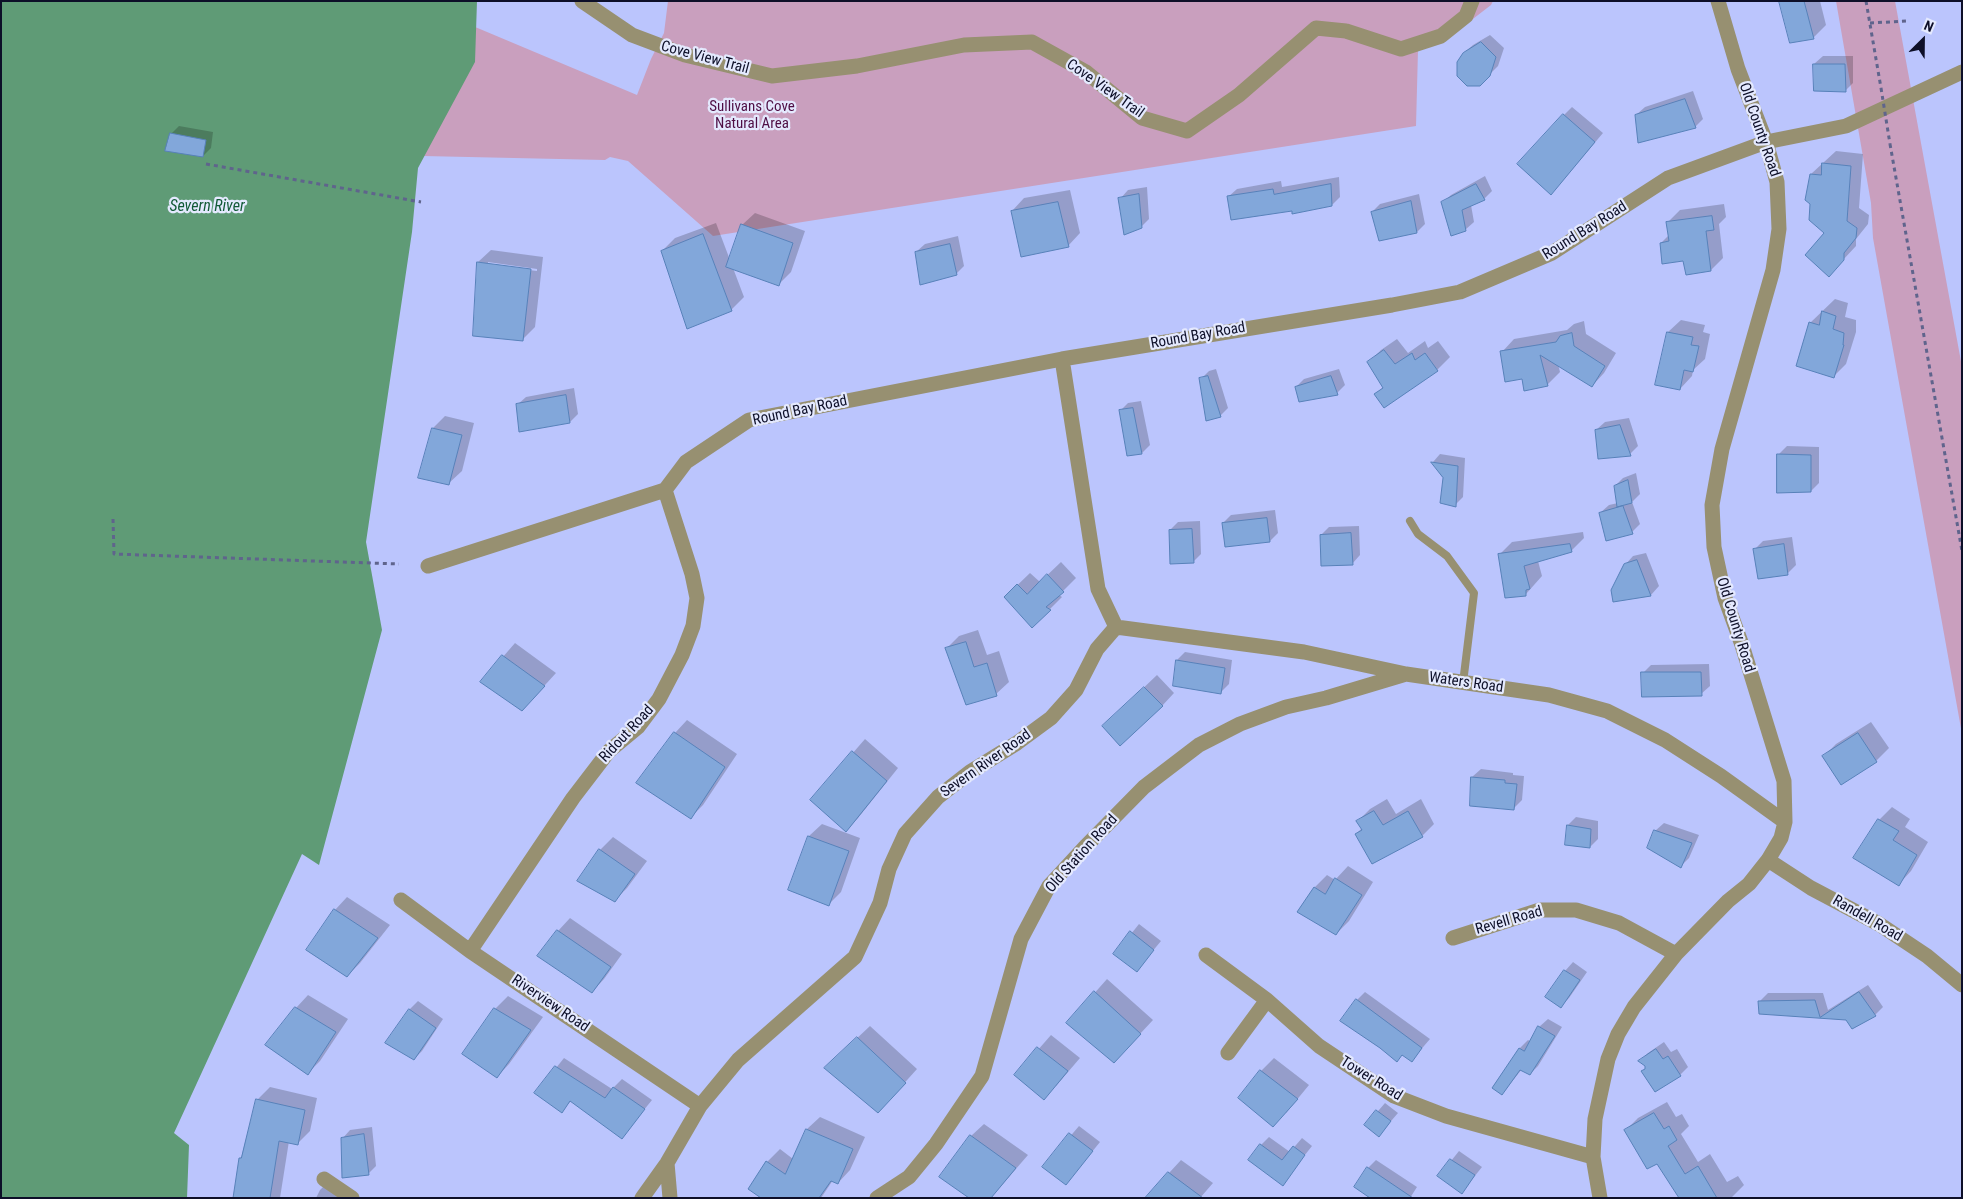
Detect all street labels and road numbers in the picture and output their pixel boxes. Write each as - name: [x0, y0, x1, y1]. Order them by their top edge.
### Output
- street label: Cove View Trail: [659, 38, 751, 78]
- street label: Cove View Trail: [1063, 56, 1147, 122]
- street label: Old County Road: [1735, 81, 1783, 179]
- street label: Round Bay Road: [1540, 198, 1630, 264]
- street label: Round Bay Road: [1149, 319, 1247, 353]
- street label: Round Bay Road: [751, 392, 849, 430]
- street label: Old County Road: [1712, 575, 1758, 675]
- street label: Waters Road: [1428, 669, 1504, 697]
- street label: Ridout Road: [596, 702, 658, 766]
- street label: Severn River Road: [937, 726, 1035, 802]
- street label: Old Station Road: [1042, 811, 1122, 897]
- street label: Randell Road: [1829, 892, 1905, 946]
- street label: Revell Road: [1474, 903, 1544, 939]
- street label: Riverview Road: [508, 971, 592, 1037]
- street label: Tower Road: [1337, 1053, 1405, 1105]

